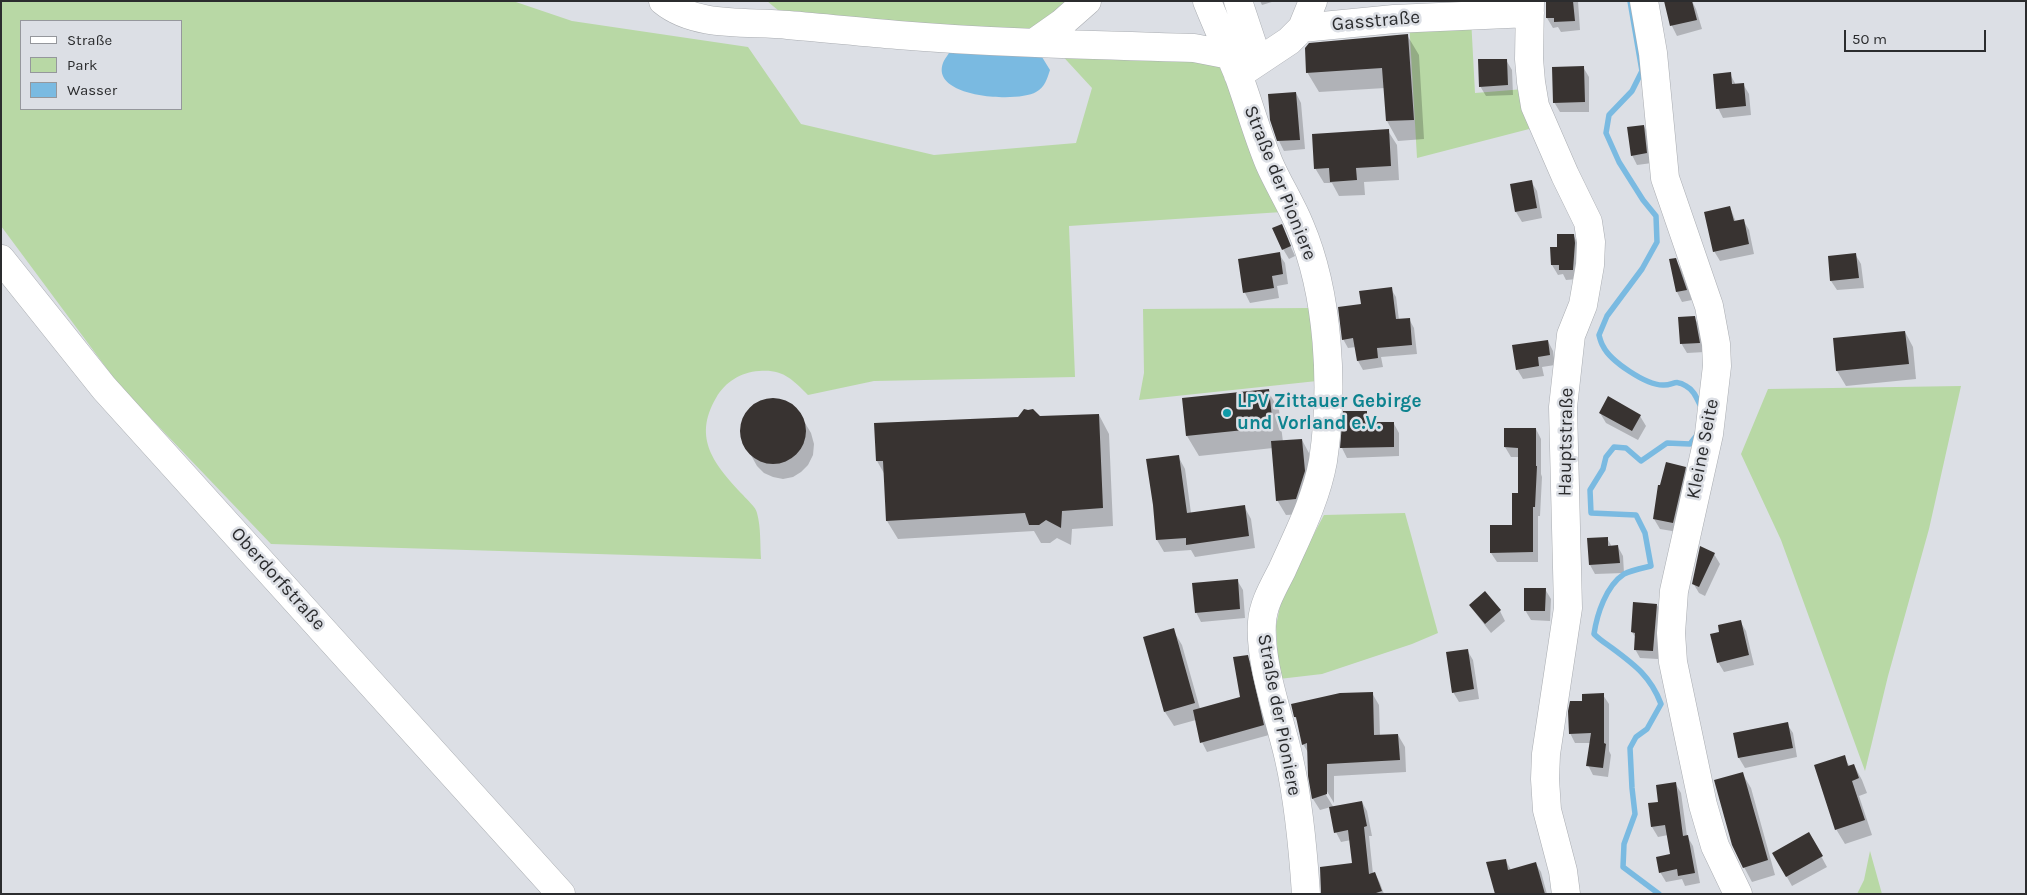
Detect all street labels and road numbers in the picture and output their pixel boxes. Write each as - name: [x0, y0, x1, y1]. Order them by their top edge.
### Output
- street label: Gasstraße: [1331, 6, 1421, 36]
- street label: Straße der Pioniere: [1239, 103, 1321, 263]
- street label: Hauptstraße: [1554, 387, 1578, 497]
- street label: Kleine Seite: [1682, 397, 1724, 501]
- street label: Oberdorfstraße: [226, 523, 330, 635]
- street label: Straße der Pioniere: [1252, 632, 1306, 798]

